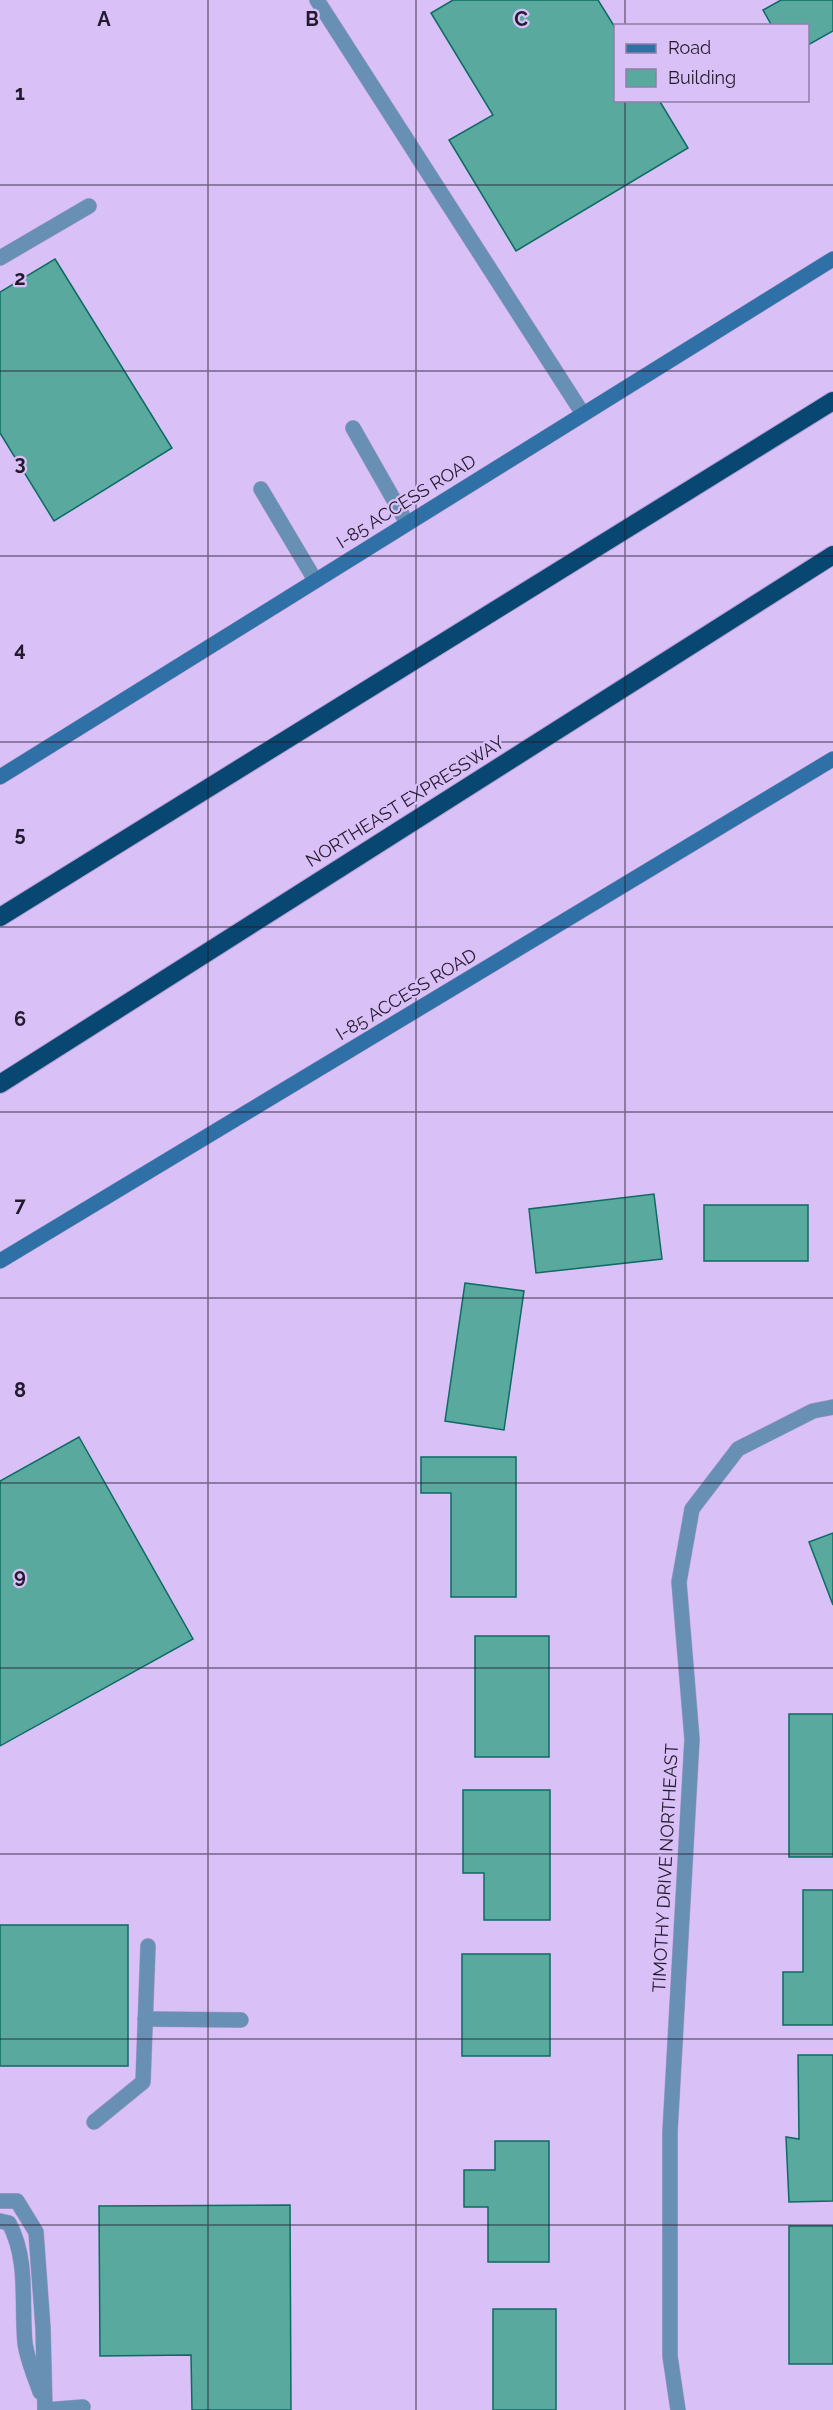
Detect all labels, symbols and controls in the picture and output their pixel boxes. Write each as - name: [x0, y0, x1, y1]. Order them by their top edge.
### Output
- text: A: [97, 7, 111, 31]
- text: B: [305, 7, 319, 31]
- text: C: [514, 7, 528, 31]
- legend: [614, 24, 809, 102]
- text: Road: [668, 37, 711, 58]
- text: Building: [668, 67, 736, 88]
- text: 1: [15, 81, 25, 105]
- text: 2: [14, 266, 26, 290]
- street label: I-85 ACCESS ROAD: [333, 450, 480, 552]
- text: 3: [14, 451, 26, 475]
- text: 4: [14, 637, 26, 661]
- street label: NORTHEAST EXPRESSWAY: [302, 731, 508, 871]
- text: 5: [14, 822, 26, 846]
- street label: I-85 ACCESS ROAD: [332, 944, 480, 1044]
- text: 6: [14, 1007, 26, 1031]
- text: 7: [14, 1193, 26, 1217]
- text: 8: [14, 1378, 26, 1402]
- text: 9: [14, 1564, 26, 1588]
- street label: TIMOTHY DRIVE NORTHEAST: [648, 1743, 682, 1993]

